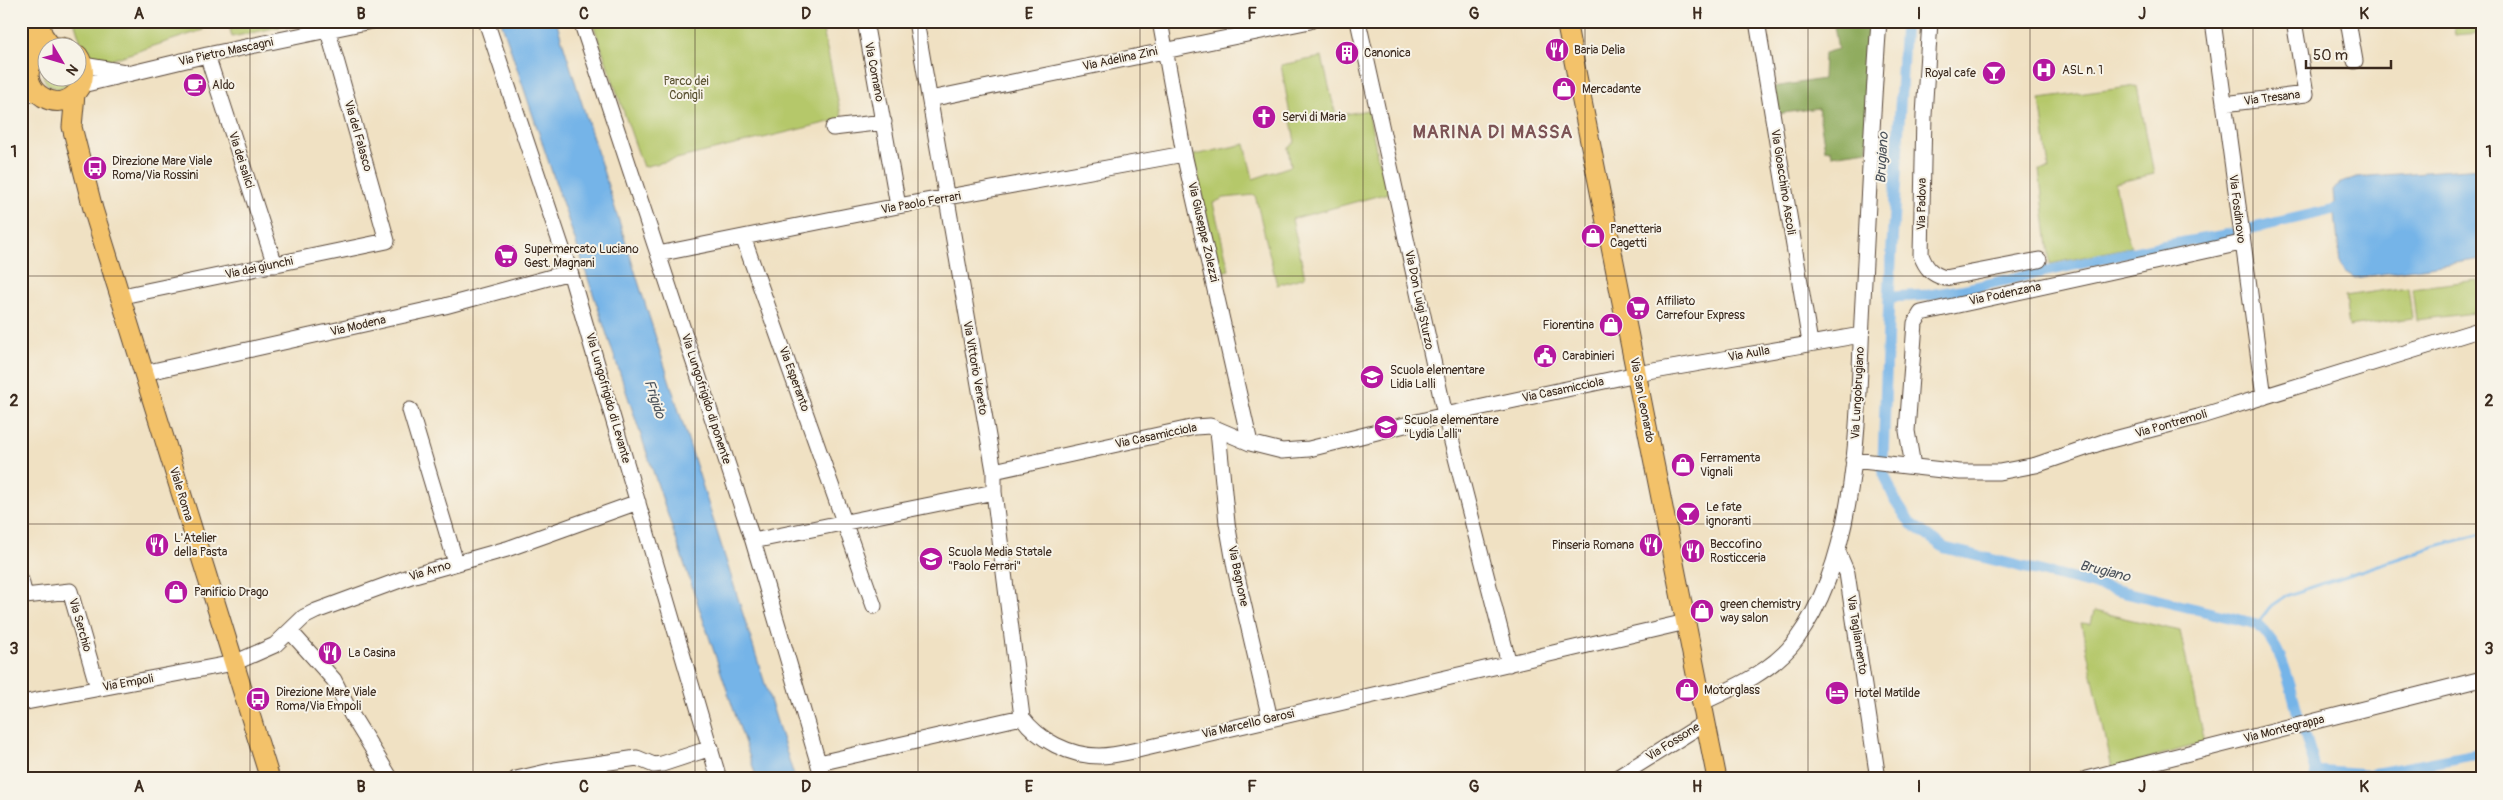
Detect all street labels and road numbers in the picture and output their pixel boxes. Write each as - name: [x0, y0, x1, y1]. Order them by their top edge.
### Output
- street label: Via Pietro Mascagni: [177, 35, 275, 69]
- street label: Via Comano: [861, 41, 887, 104]
- street label: Via Adelina Zini: [1081, 44, 1159, 74]
- street label: Via Tresana: [2243, 87, 2301, 109]
- street label: Via del Falasco: [341, 99, 375, 174]
- street label: Via Gioacchino Ascoli: [1767, 128, 1799, 236]
- street label: Via dei salici: [225, 130, 257, 190]
- street label: Via Fosdinovo: [2225, 174, 2249, 245]
- street label: Via Padova: [1914, 177, 1930, 230]
- street label: Via Giuseppe Zolezzi: [1184, 180, 1222, 284]
- street label: Via Paolo Ferrari: [880, 189, 962, 217]
- street label: Via Don Luigi Sturzo: [1401, 249, 1437, 352]
- street label: Via dei giunchi: [224, 253, 294, 283]
- street label: Via Podenzana: [1968, 279, 2043, 309]
- street label: Via Modena: [329, 312, 388, 340]
- street label: Via Vittorio Veneto: [959, 320, 991, 417]
- street label: Via Lungofrigido di Levante: [582, 331, 634, 465]
- street label: Via Lungofrigido di ponente: [678, 332, 734, 466]
- street label: Via Aulla: [1727, 343, 1771, 365]
- street label: Via Esperanto: [775, 344, 813, 414]
- street label: Via Lungobrugiano: [1848, 346, 1868, 440]
- street label: Via San Leonardo: [1626, 356, 1658, 444]
- street label: Via Casamicciola: [1521, 374, 1606, 406]
- street label: Via Pontremoli: [2133, 407, 2209, 441]
- street label: Via Casamicciola: [1114, 420, 1199, 452]
- street label: Viale Roma: [166, 465, 196, 523]
- street label: Via Bagnone: [1224, 544, 1252, 608]
- street label: Via Arno: [407, 557, 453, 584]
- street label: Via Tagliamento: [1843, 594, 1871, 676]
- street label: Via Serchio: [65, 596, 95, 654]
- street label: Via Empoli: [101, 671, 155, 695]
- street label: Via Marcello Garosi: [1200, 706, 1296, 742]
- street label: Via Montegrappa: [2242, 712, 2326, 746]
- street label: Via Fossone: [1643, 720, 1703, 764]

